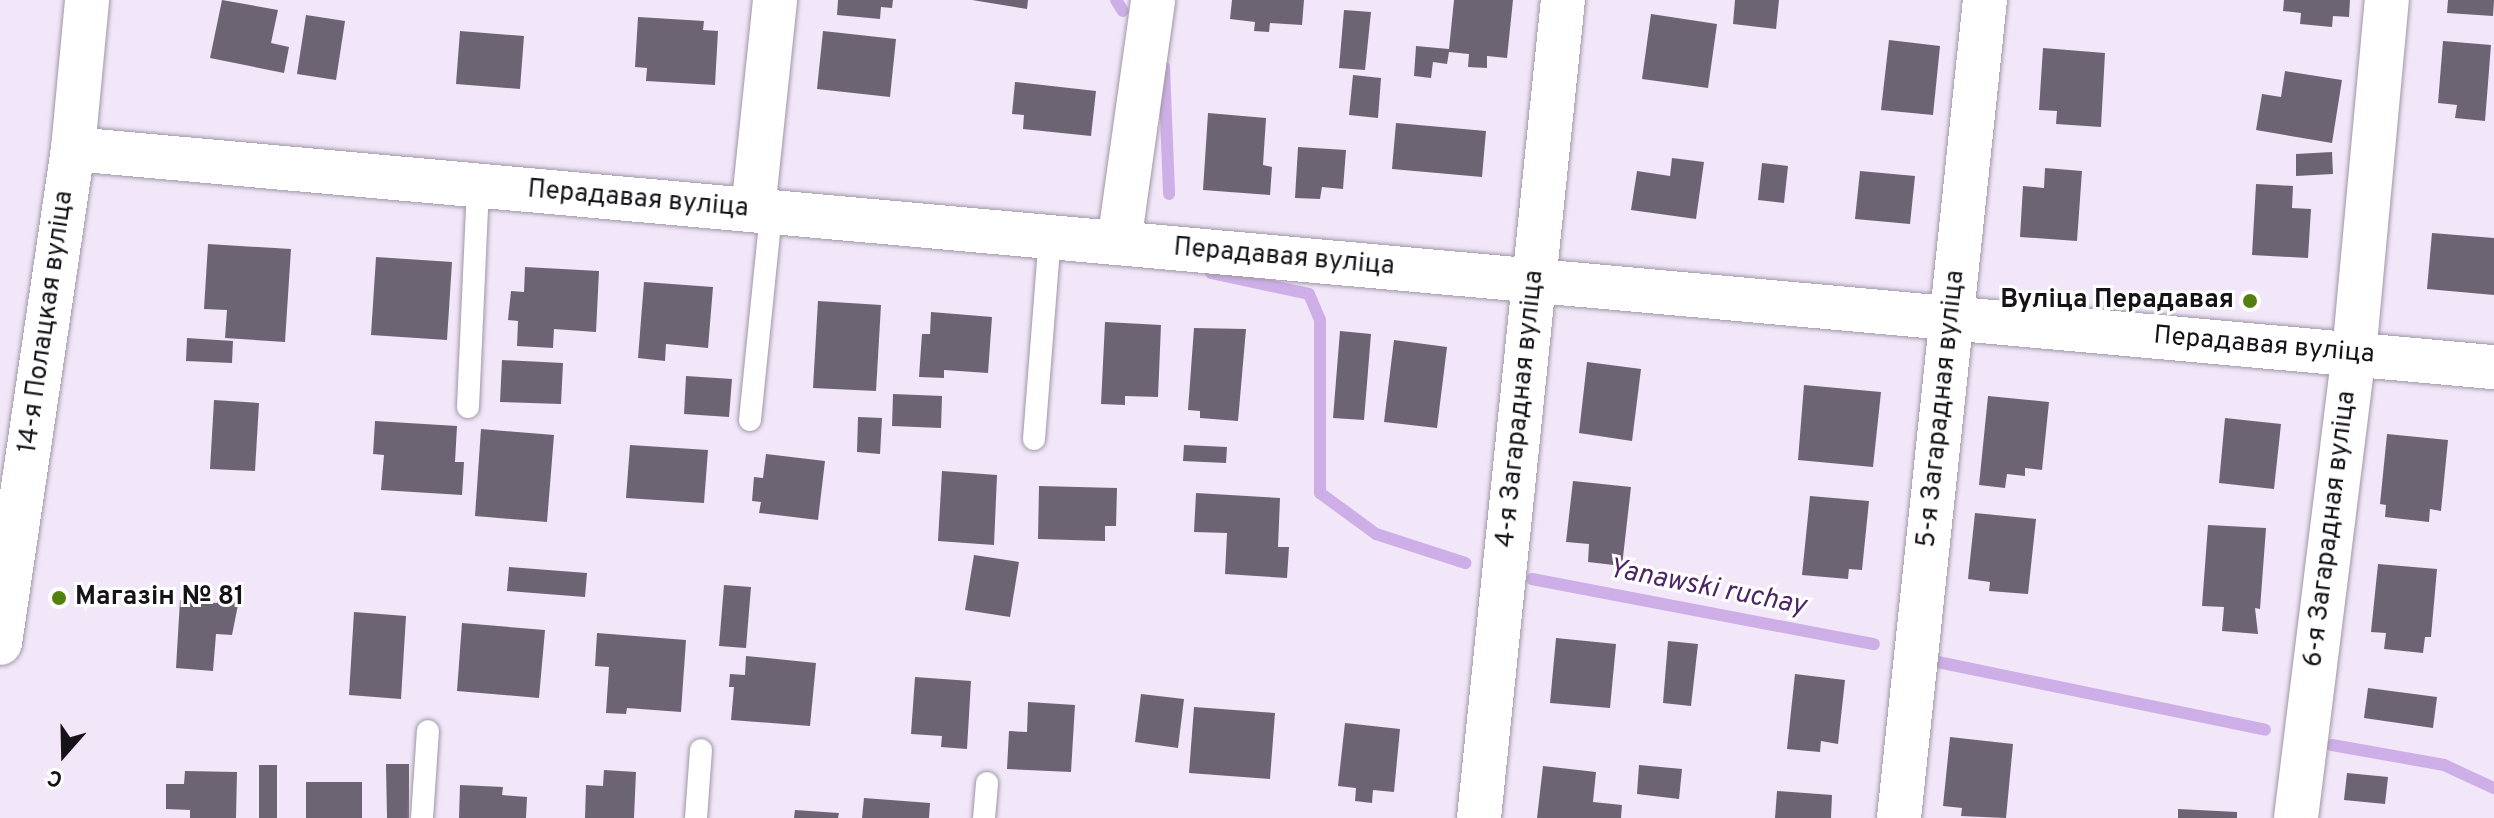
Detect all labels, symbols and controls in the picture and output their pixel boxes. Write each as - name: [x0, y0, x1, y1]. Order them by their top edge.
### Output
- street label: Перадавая вуліца: [526, 175, 750, 225]
- street label: 14-я Полацкая вуліца: [13, 189, 81, 455]
- street label: Перадавая вуліца: [1172, 233, 1396, 283]
- street label: 4-я Загарадная вуліца: [1491, 269, 1551, 549]
- street label: 5-я Загарадная вуліца: [1912, 269, 1972, 549]
- place label: Вуліца Перадавая: [2000, 285, 2234, 317]
- marker: Вуліца Перадавая: [2241, 292, 2259, 310]
- street label: Перадавая вуліца: [2152, 321, 2376, 371]
- street label: 6-я Загарадная вуліца: [2299, 389, 2363, 669]
- water label: Yanawski ruchay: [1605, 552, 1809, 624]
- place label: Магазін № 81: [75, 582, 244, 614]
- marker: Магазін № 81: [50, 589, 68, 607]
- north arrow: [24, 714, 104, 794]
- text: С: [44, 762, 67, 792]

